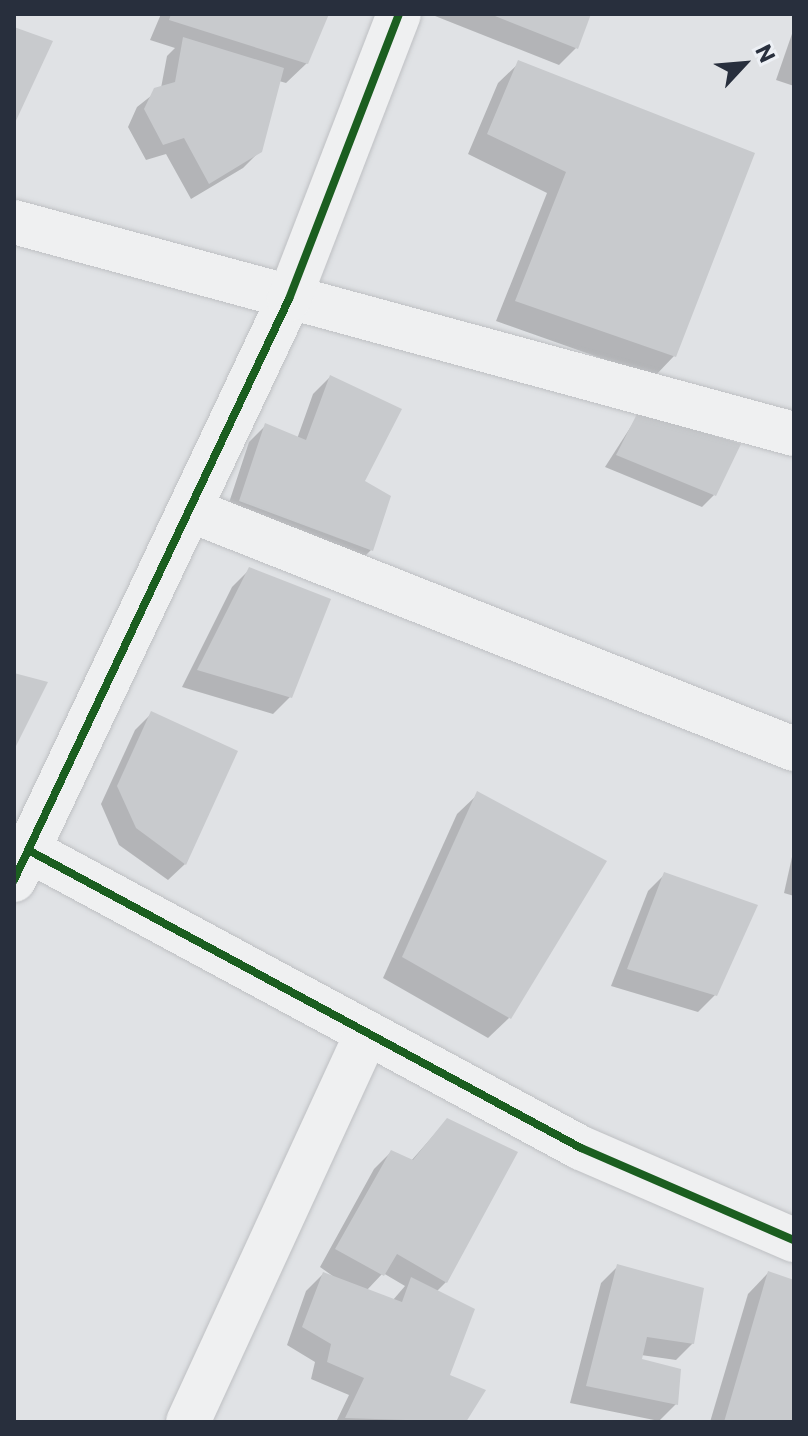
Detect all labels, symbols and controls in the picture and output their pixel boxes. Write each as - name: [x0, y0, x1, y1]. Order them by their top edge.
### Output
- north arrow: [704, 24, 784, 104]
- text: N: [750, 40, 782, 67]

